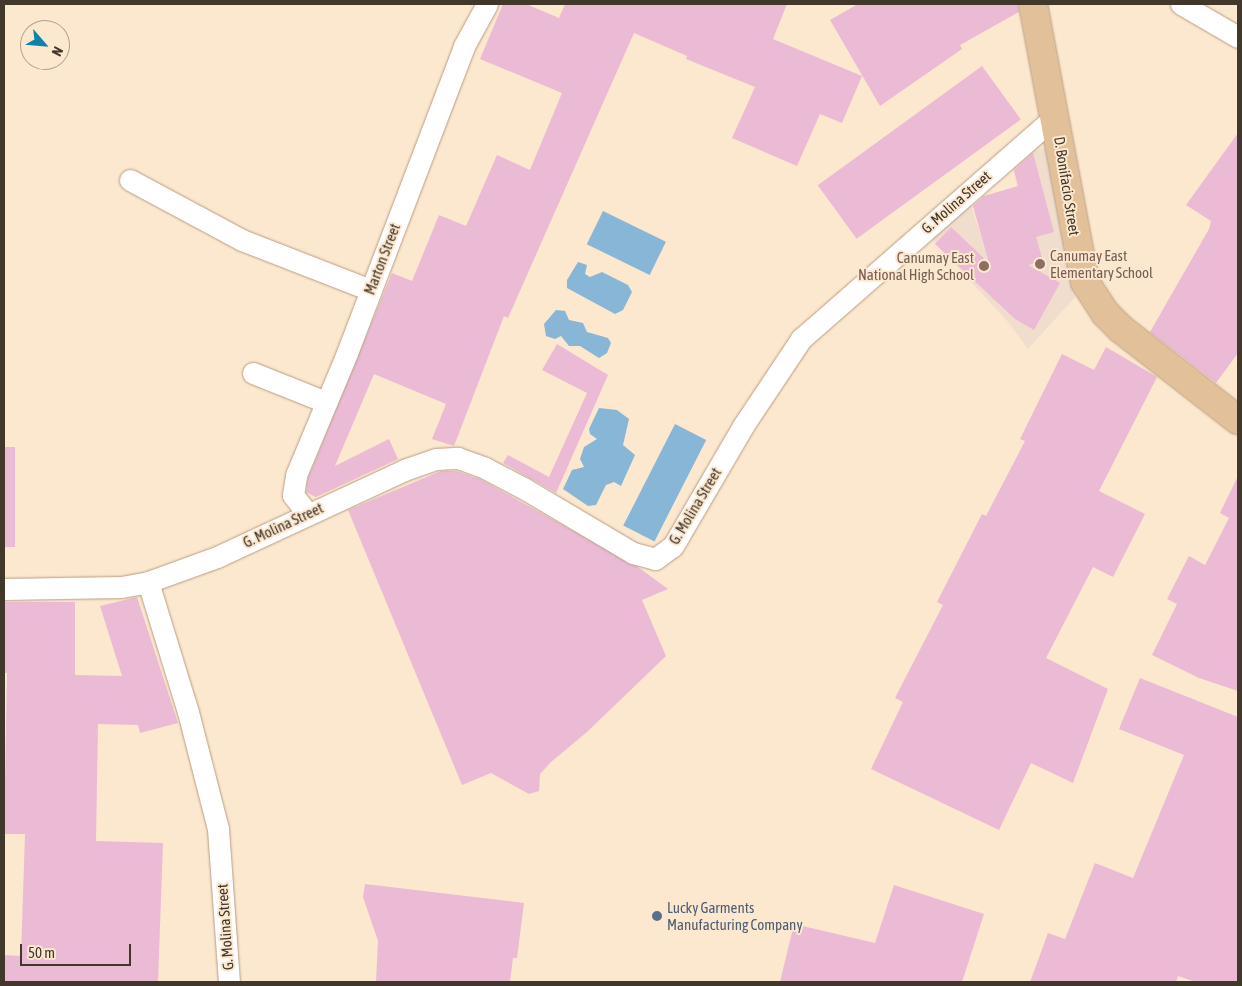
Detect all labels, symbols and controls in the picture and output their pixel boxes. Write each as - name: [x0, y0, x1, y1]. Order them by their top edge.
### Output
- north arrow: [20, 20, 70, 70]
- text: N: [48, 44, 66, 59]
- street label: D. Bonifacio Street: [1050, 135, 1084, 237]
- street label: G. Molina Street: [917, 167, 995, 237]
- street label: Marton Street: [360, 221, 404, 297]
- place label: Canumay East Elementary School: [1050, 246, 1153, 281]
- place label: Canumay East National High School: [858, 248, 974, 283]
- marker: Canumay East Elementary School: [1034, 258, 1046, 270]
- marker: Canumay East National High School: [978, 260, 990, 272]
- street label: G. Molina Street: [665, 464, 725, 548]
- street label: G. Molina Street: [240, 499, 326, 551]
- street label: G. Molina Street: [213, 883, 237, 971]
- place label: Lucky Garments Manufacturing Company: [667, 898, 803, 933]
- marker: Lucky Garments Manufacturing Company: [651, 910, 663, 922]
- scale bar: [22, 934, 134, 966]
- text: 50 m: [28, 944, 55, 961]

